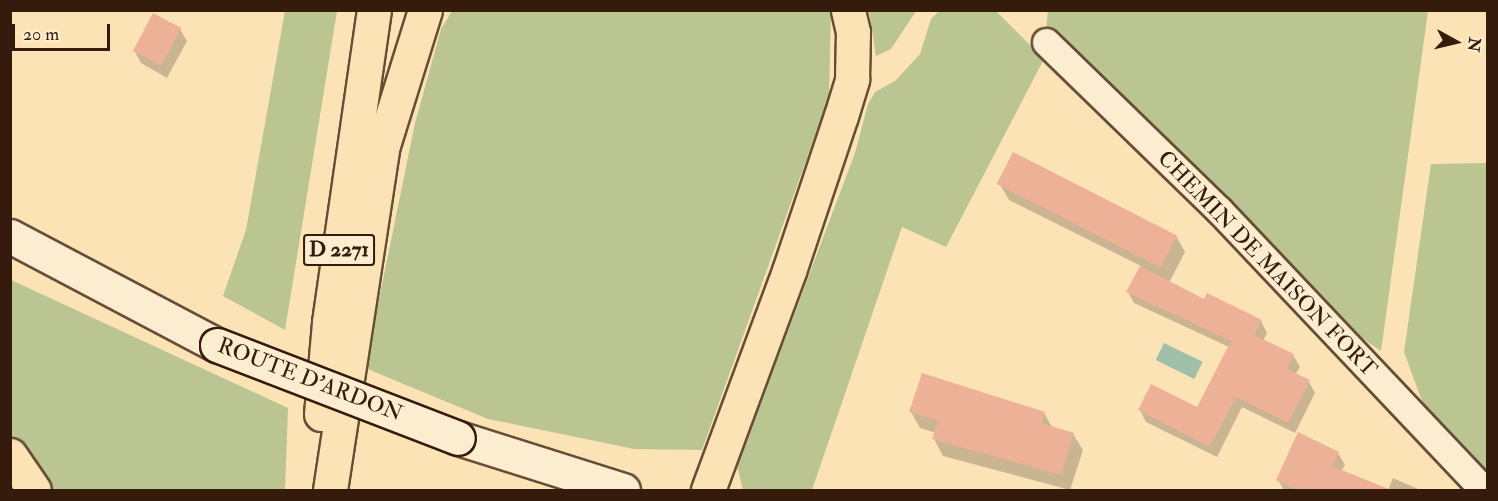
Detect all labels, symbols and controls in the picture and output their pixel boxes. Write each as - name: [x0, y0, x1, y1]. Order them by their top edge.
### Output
- scale bar: [15, 12, 112, 50]
- north arrow: [1426, 12, 1486, 72]
- text: 20 m: [23, 23, 59, 46]
- text: N: [1463, 36, 1485, 53]
- street label: CHEMIN DE MAISON FORT: [1152, 145, 1382, 383]
- road number: D 2271: [303, 232, 375, 268]
- street label: ROUTE D'ARDON: [214, 333, 406, 427]

